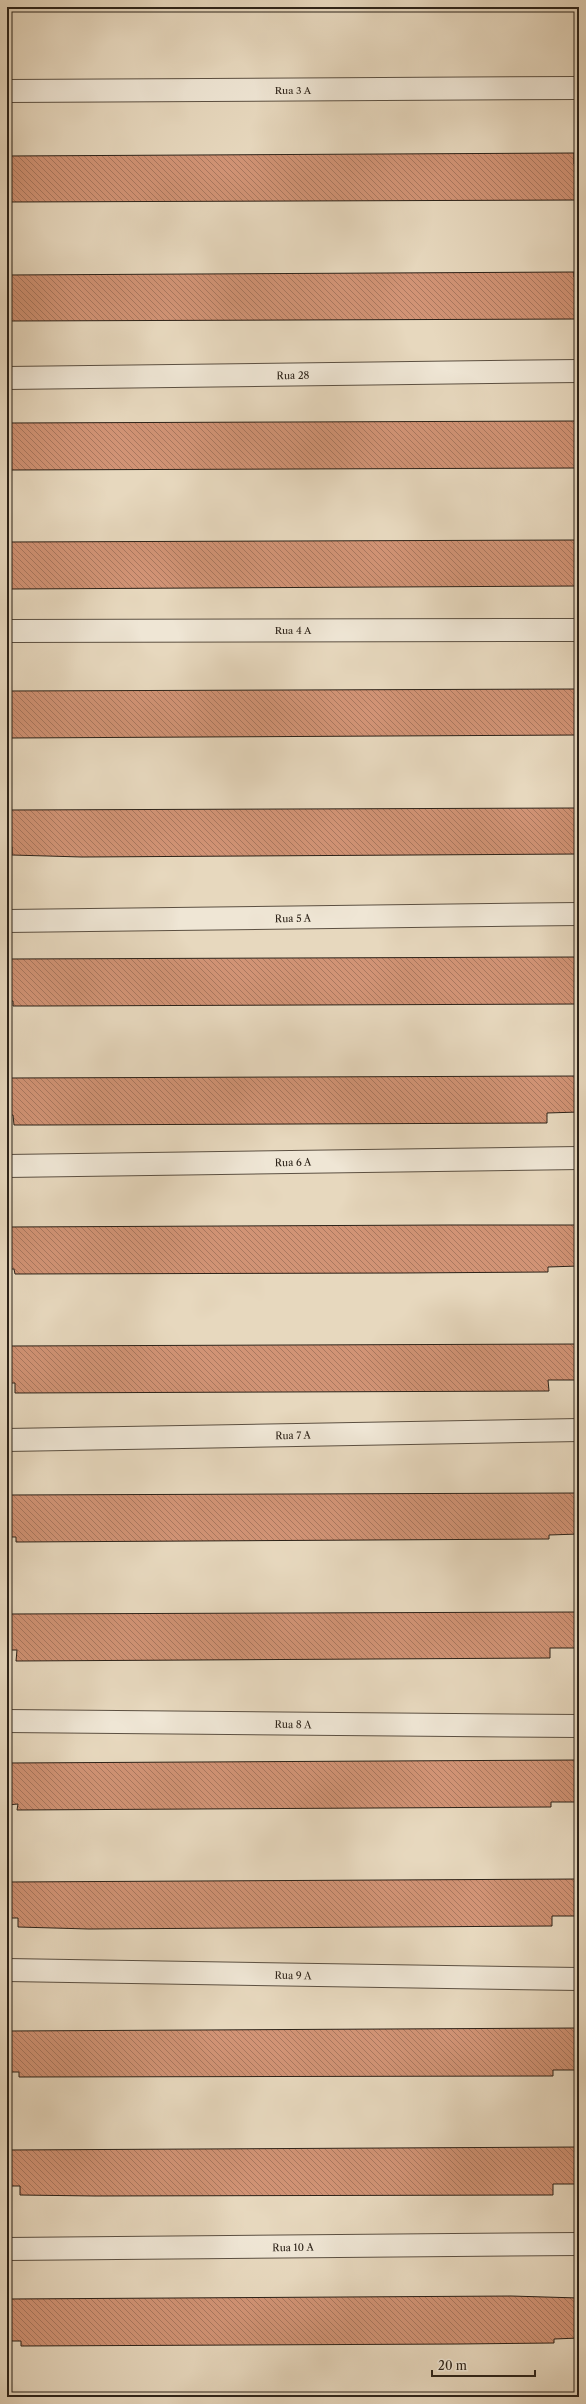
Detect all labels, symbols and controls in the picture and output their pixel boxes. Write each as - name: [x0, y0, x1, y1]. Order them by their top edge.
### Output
- street label: Rua 3 A: [275, 84, 312, 97]
- street label: Rua 28: [276, 369, 310, 382]
- street label: Rua 4 A: [275, 624, 312, 637]
- street label: Rua 5 A: [275, 912, 312, 925]
- street label: Rua 6 A: [274, 1156, 312, 1169]
- street label: Rua 7 A: [275, 1429, 312, 1442]
- street label: Rua 8 A: [274, 1718, 312, 1731]
- street label: Rua 9 A: [274, 1969, 312, 1982]
- street label: Rua 10 A: [272, 2241, 314, 2254]
- scale bar: [432, 2352, 535, 2378]
- text: 20 m: [438, 2358, 467, 2373]

